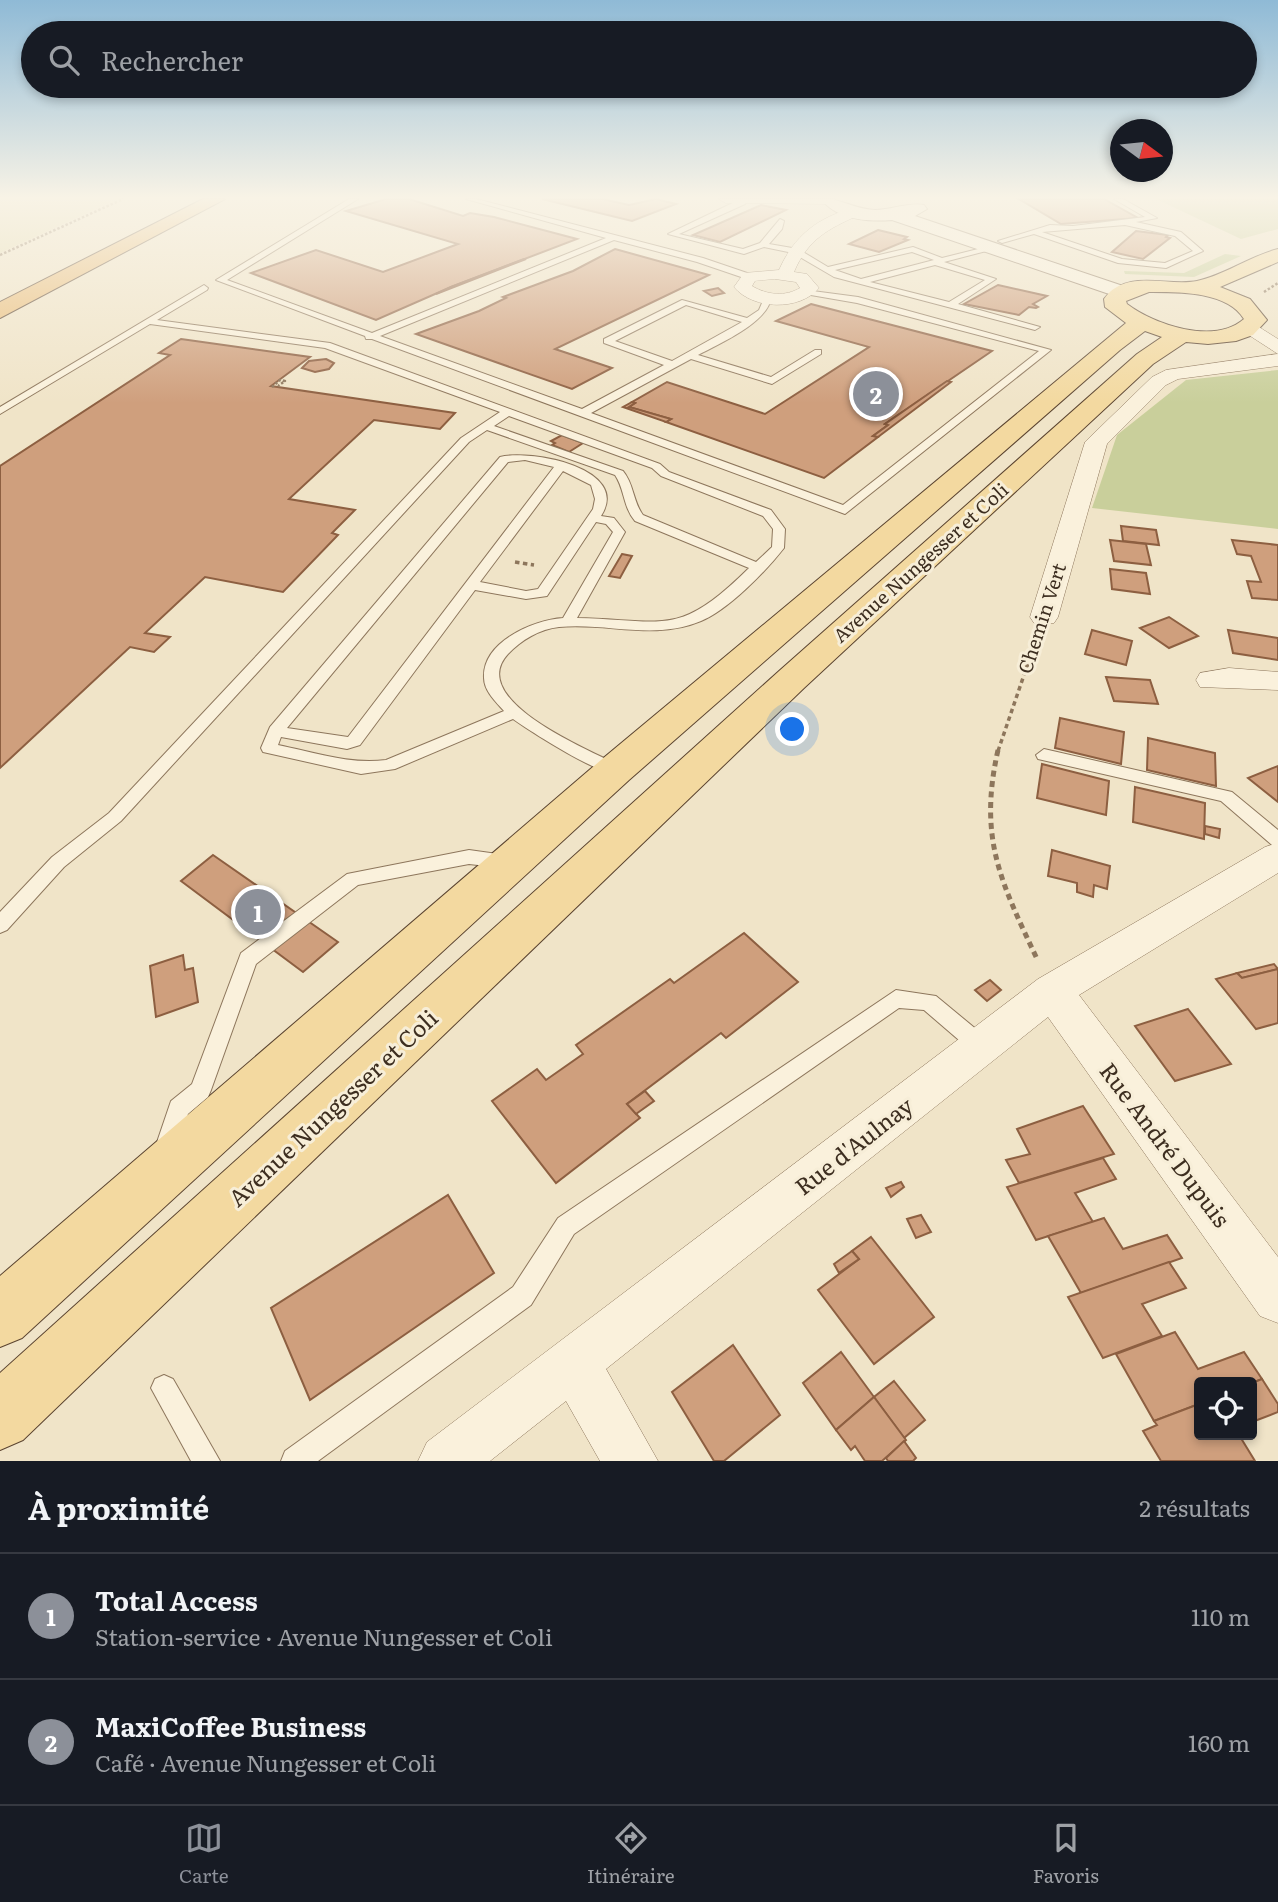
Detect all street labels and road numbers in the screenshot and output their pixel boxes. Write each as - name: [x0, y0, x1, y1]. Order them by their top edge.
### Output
- street label: Avenue Nungesser et Coli: [826, 475, 1014, 649]
- street label: Chemin Vert: [1010, 559, 1072, 677]
- street label: Avenue Nungesser et Coli: [220, 1000, 445, 1213]
- street label: Rue André Dupuis: [1093, 1055, 1239, 1233]
- street label: Rue d'Aulnay: [787, 1087, 920, 1202]

